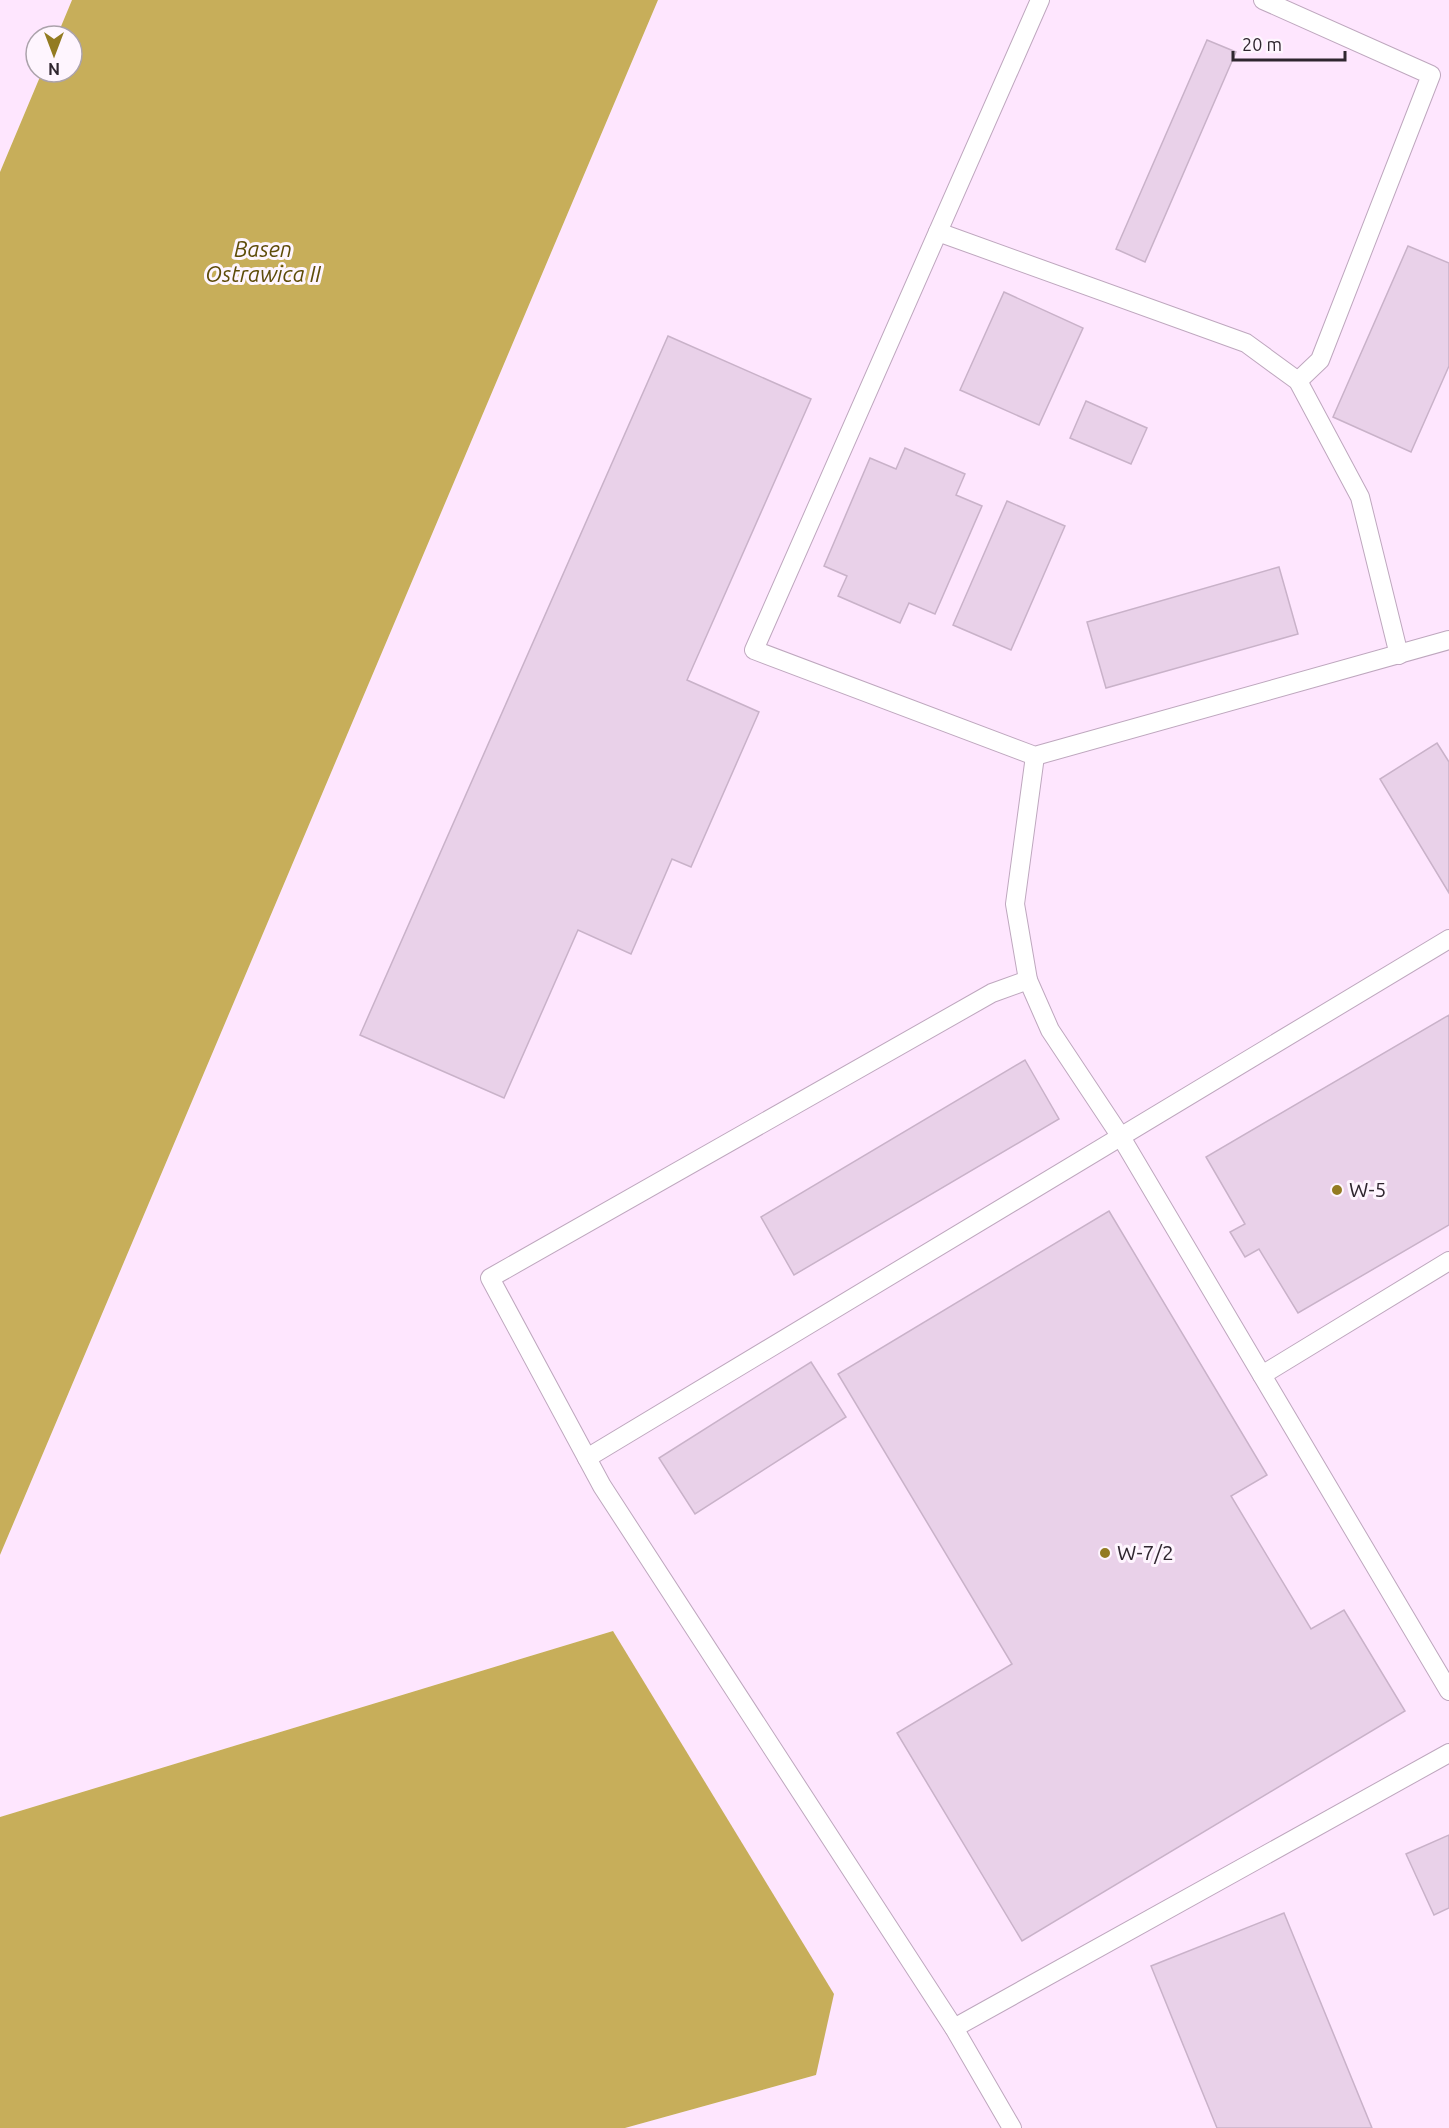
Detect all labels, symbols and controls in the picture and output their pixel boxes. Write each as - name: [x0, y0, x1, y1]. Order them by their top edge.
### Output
- north arrow: [24, 24, 84, 84]
- scale bar: [1233, 24, 1346, 62]
- text: 20 m: [1242, 34, 1282, 54]
- text: N: [48, 60, 60, 78]
- water label: Basen Ostrawica II: [205, 236, 321, 286]
- place label: W-5: [1349, 1177, 1386, 1201]
- marker: W-5: [1330, 1183, 1344, 1197]
- place label: W-7/2: [1117, 1540, 1174, 1564]
- marker: W-7/2: [1098, 1546, 1112, 1560]

